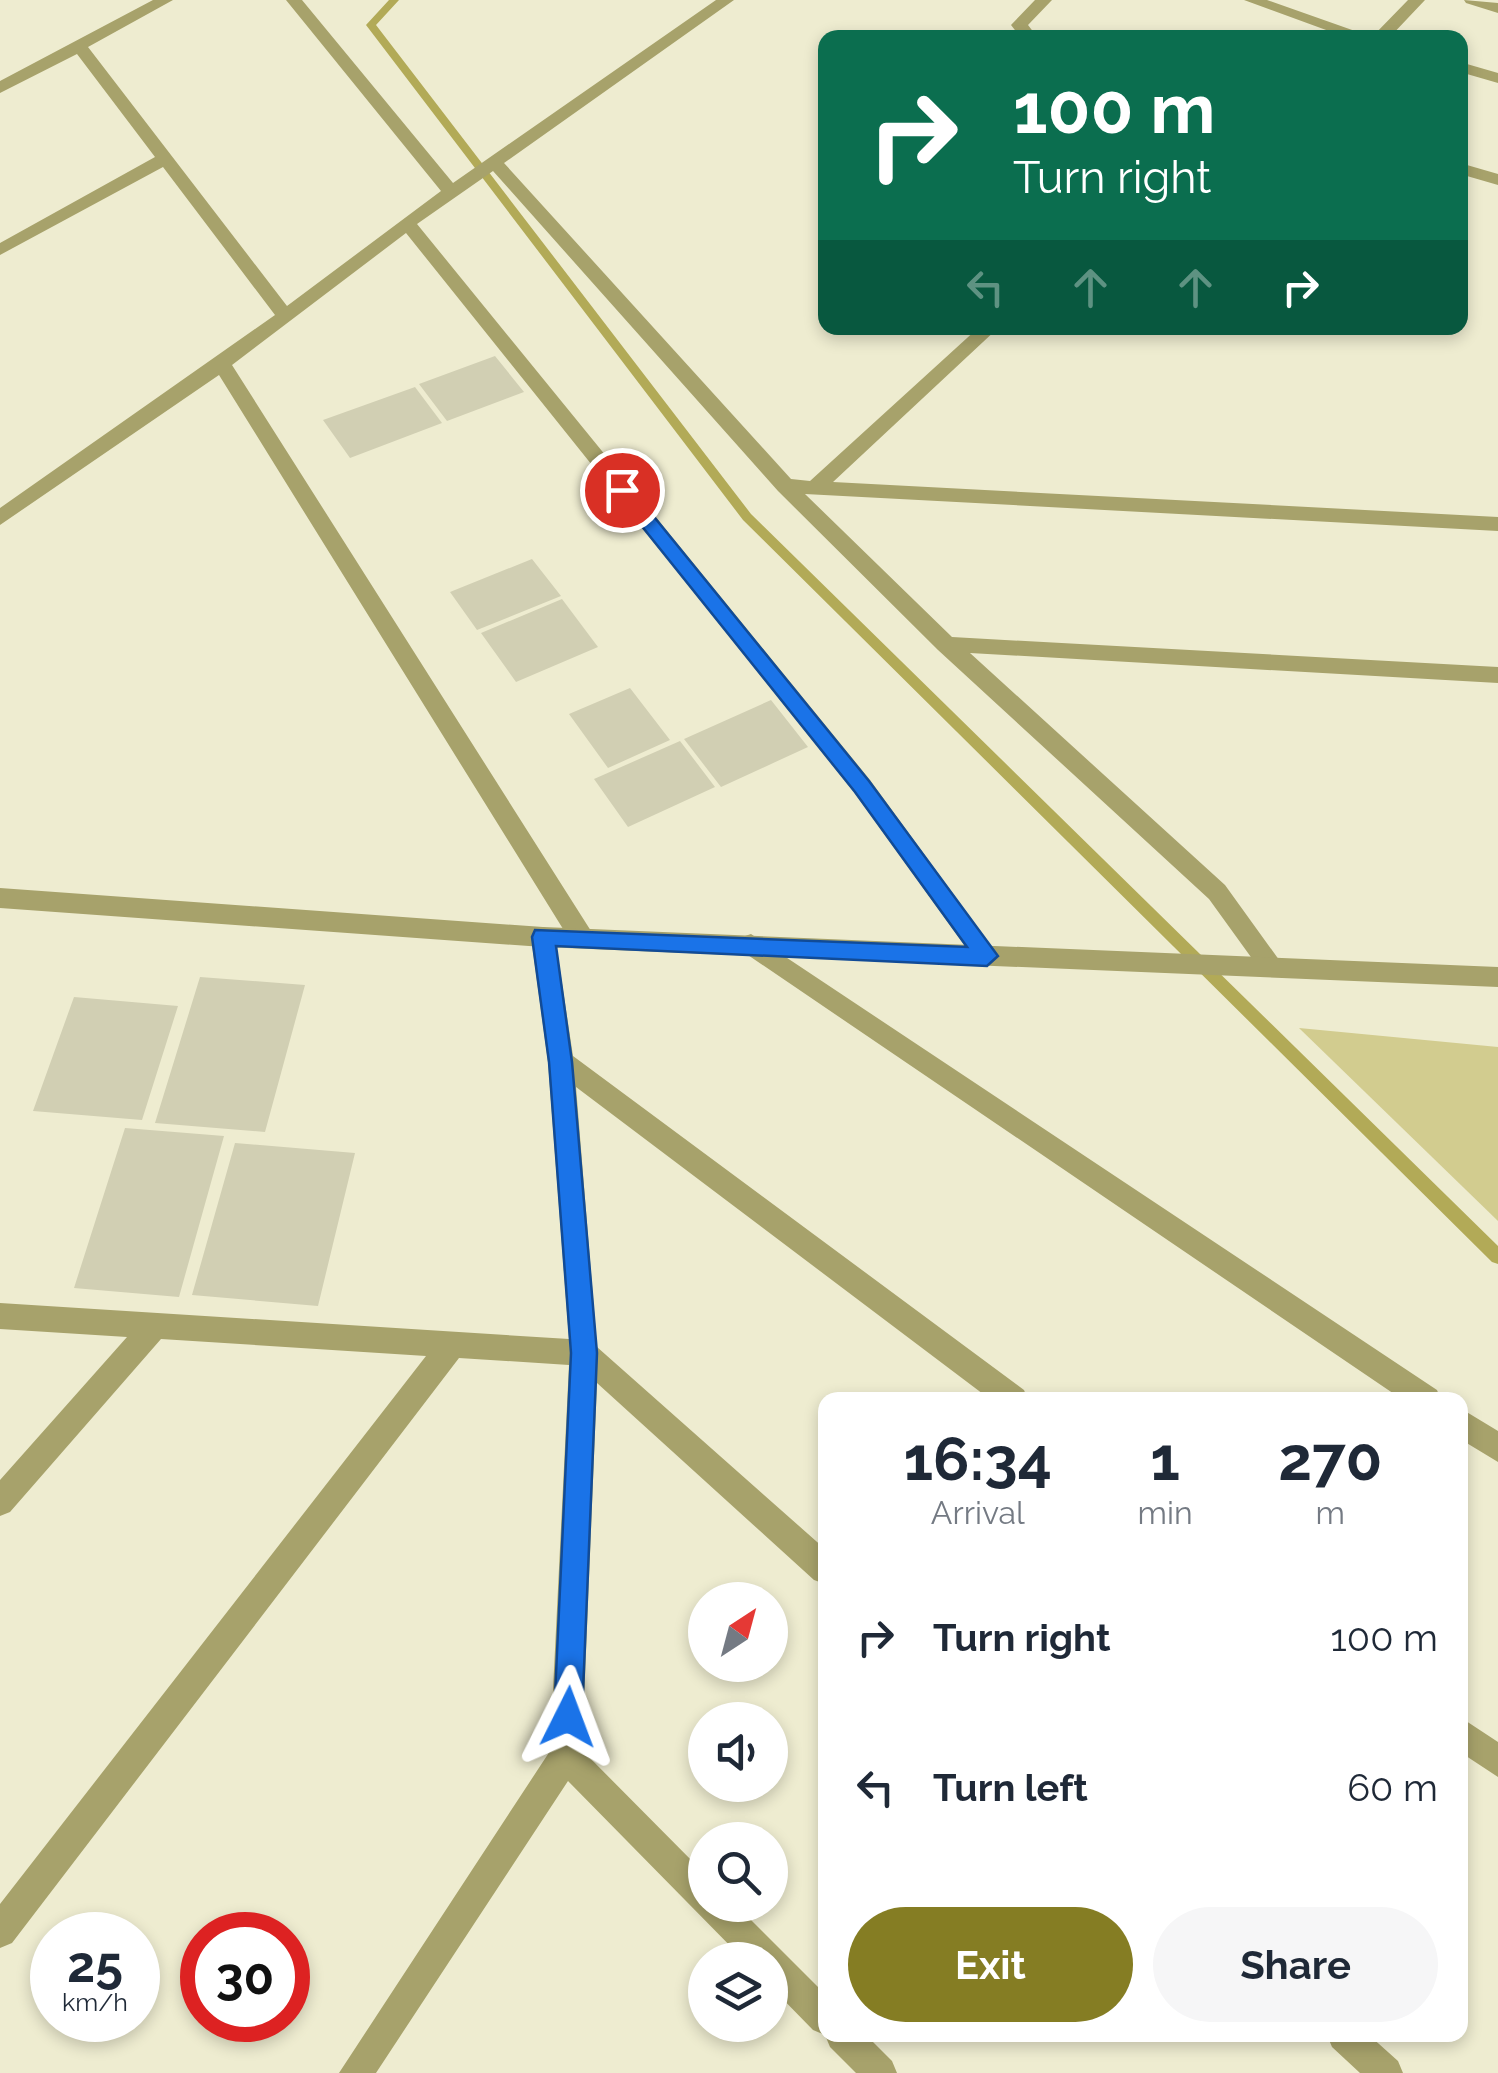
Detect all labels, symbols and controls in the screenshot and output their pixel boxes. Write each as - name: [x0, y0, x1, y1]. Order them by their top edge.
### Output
- text: 100 m: [1013, 67, 1216, 149]
- icon: right: [848, 70, 978, 200]
- text: Turn right: [1013, 151, 1211, 204]
- icon: left: [958, 260, 1013, 315]
- icon: ahead: [1063, 260, 1118, 315]
- icon: ahead: [1168, 260, 1223, 315]
- icon: right: [1273, 260, 1328, 315]
- pin: [580, 448, 665, 533]
- icon: arrive: [595, 463, 650, 518]
- text: 16:34: [903, 1424, 1052, 1494]
- text: 1: [1150, 1424, 1180, 1494]
- text: 270: [1278, 1424, 1382, 1494]
- text: Arrival: [931, 1494, 1025, 1531]
- text: min: [1138, 1494, 1193, 1531]
- text: m: [1316, 1494, 1345, 1531]
- north arrow: [688, 1582, 788, 1682]
- map controls: [688, 1582, 788, 2042]
- icon: right: [848, 1610, 903, 1665]
- text: Turn right: [933, 1615, 1110, 1660]
- text: 100 m: [1331, 1615, 1438, 1660]
- position arrow: [516, 1665, 620, 1769]
- button: sound: [688, 1702, 788, 1802]
- icon: left: [848, 1760, 903, 1815]
- text: Turn left: [933, 1765, 1088, 1810]
- text: 60 m: [1347, 1765, 1438, 1810]
- button: search: [688, 1822, 788, 1922]
- button: Exit: [848, 1907, 1133, 2022]
- button: Share: [1153, 1907, 1438, 2022]
- speed limit sign: 30: [180, 1912, 310, 2042]
- text: 25: [67, 1935, 123, 1994]
- button: layers: [688, 1942, 788, 2042]
- text: km/h: [62, 1987, 128, 2017]

